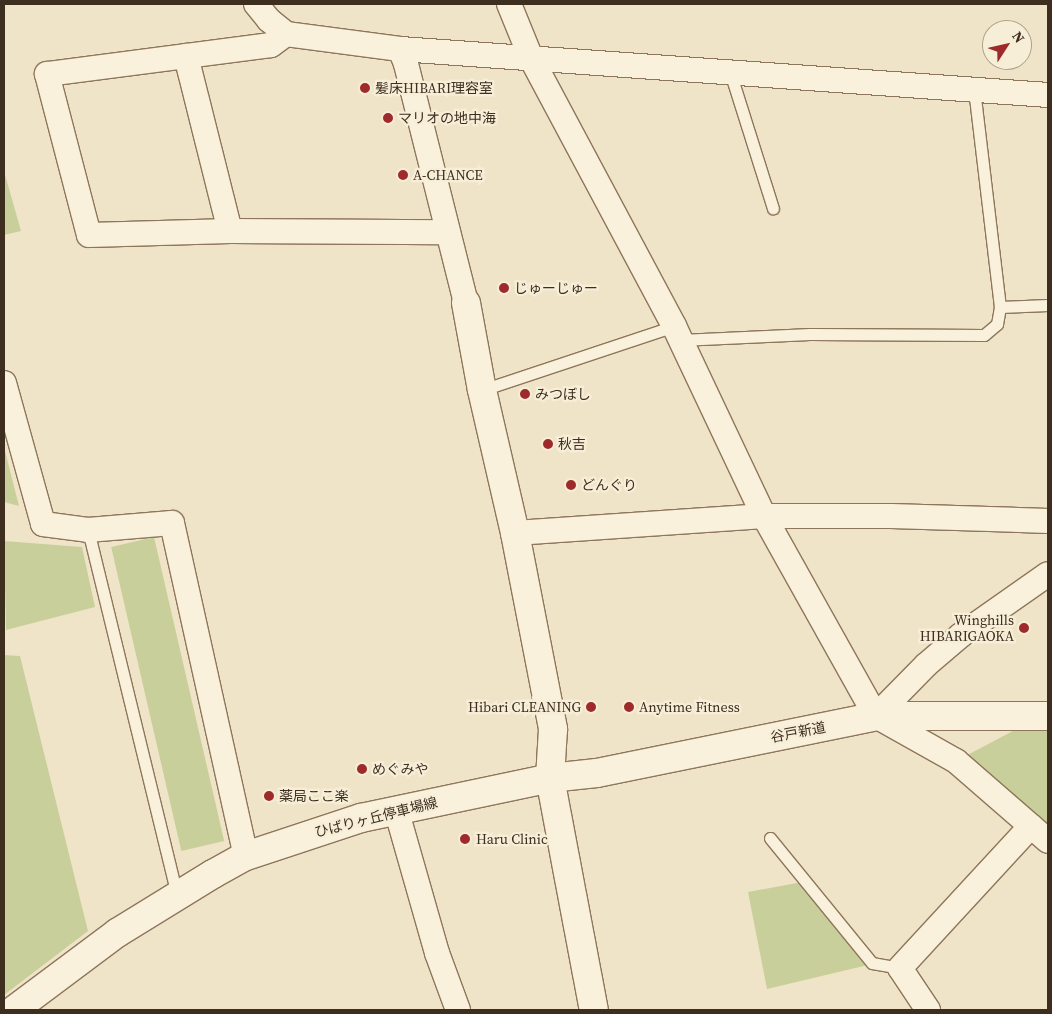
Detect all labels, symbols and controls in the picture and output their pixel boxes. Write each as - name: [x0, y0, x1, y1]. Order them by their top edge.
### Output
- north arrow: [982, 20, 1032, 70]
- text: N: [1007, 27, 1030, 47]
- place label: 髪床HIBARI理容室: [375, 80, 493, 96]
- marker: 髪床HIBARI理容室: [359, 82, 371, 94]
- place label: マリオの地中海: [398, 110, 496, 126]
- marker: マリオの地中海: [382, 112, 394, 124]
- place label: A-CHANCE: [413, 167, 483, 183]
- marker: A-CHANCE: [397, 169, 409, 181]
- place label: じゅーじゅー: [514, 280, 598, 296]
- marker: じゅーじゅー: [498, 282, 510, 294]
- place label: みつぼし: [535, 386, 591, 402]
- marker: みつぼし: [519, 388, 531, 400]
- place label: 秋吉: [558, 436, 586, 452]
- marker: 秋吉: [542, 438, 554, 450]
- place label: どんぐり: [581, 477, 637, 493]
- marker: どんぐり: [565, 479, 577, 491]
- place label: Winghills HIBARIGAOKA: [920, 612, 1014, 644]
- marker: Winghills HIBARIGAOKA: [1018, 622, 1030, 634]
- place label: Hibari CLEANING: [468, 699, 581, 715]
- place label: Anytime Fitness: [639, 699, 740, 715]
- marker: Hibari CLEANING: [585, 701, 597, 713]
- marker: Anytime Fitness: [623, 701, 635, 713]
- street label: 谷戸新道: [769, 718, 827, 746]
- place label: めぐみや: [372, 761, 428, 777]
- marker: めぐみや: [356, 763, 368, 775]
- place label: 薬局ここ楽: [279, 788, 349, 804]
- marker: 薬局ここ楽: [263, 790, 275, 802]
- street label: ひばりヶ丘停車場線: [313, 794, 439, 840]
- place label: Haru Clinic: [476, 831, 548, 847]
- marker: Haru Clinic: [458, 832, 472, 846]

